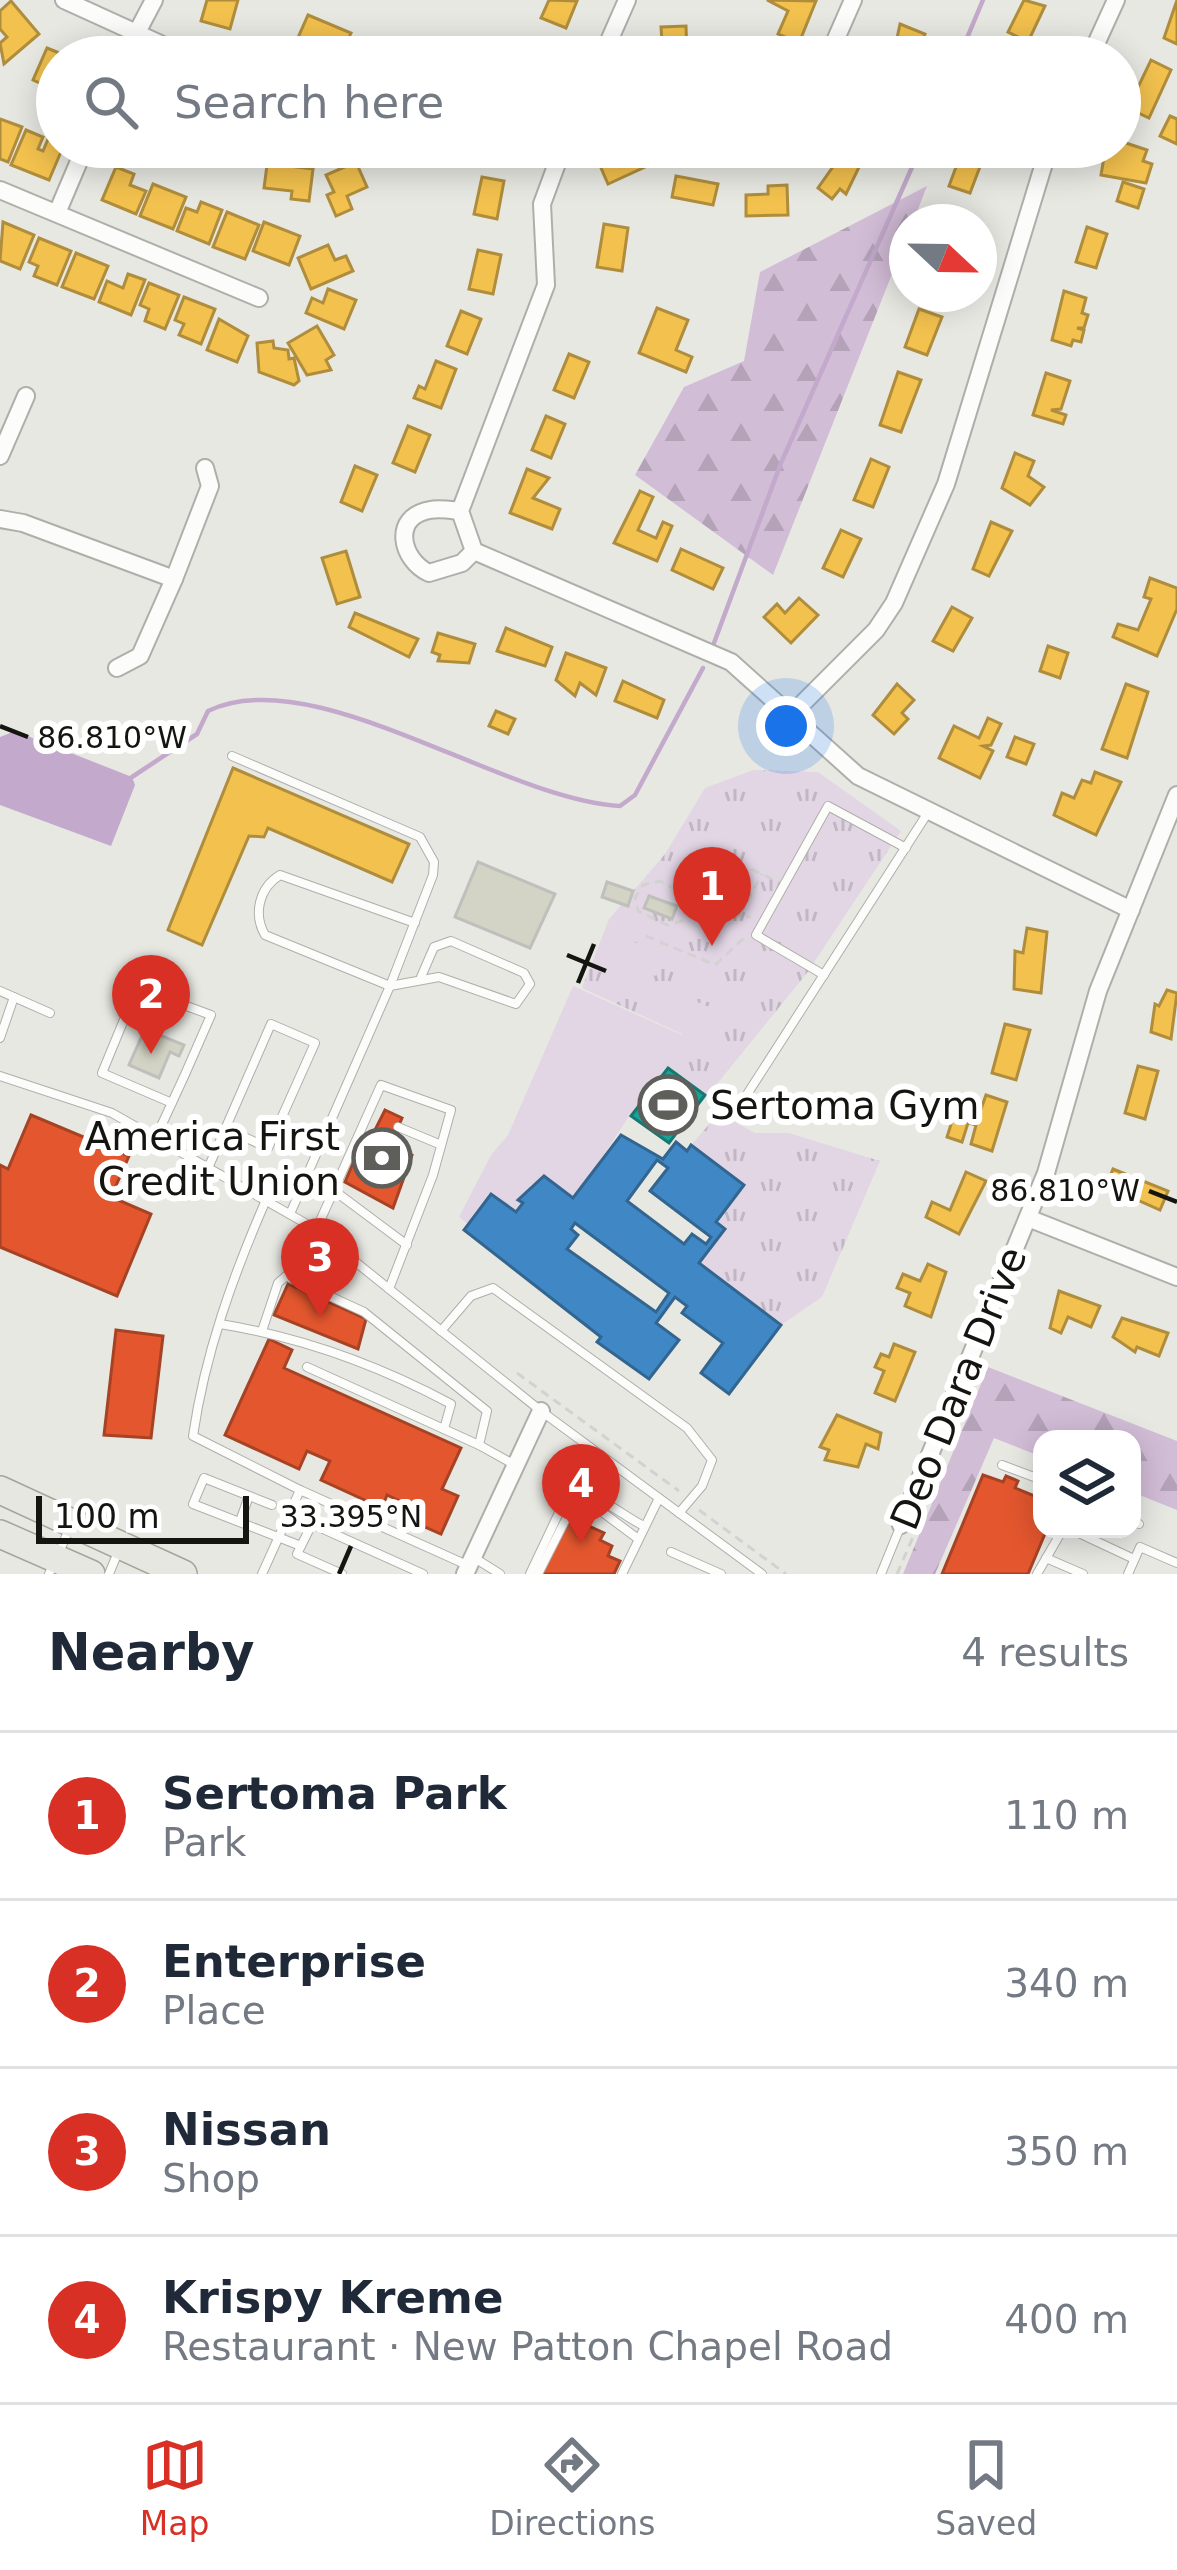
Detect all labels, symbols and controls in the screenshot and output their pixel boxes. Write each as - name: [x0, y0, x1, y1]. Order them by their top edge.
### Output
- search box: [36, 36, 1141, 168]
- icon: search: [78, 69, 144, 135]
- text: Search here: [174, 76, 444, 129]
- north arrow: [889, 204, 997, 312]
- your location: [756, 696, 816, 756]
- text: 86.810°W: [37, 720, 187, 755]
- pin: 1: [673, 847, 751, 946]
- pin: 2: [112, 955, 190, 1054]
- sports icon: Sertoma Gym: [637, 1074, 699, 1136]
- place label: Sertoma Gym: [710, 1083, 980, 1128]
- place label: America First Credit Union: [85, 1114, 340, 1204]
- bank icon: America First Credit Union: [351, 1127, 413, 1189]
- text: 86.810°W: [990, 1173, 1140, 1208]
- pin: 3: [281, 1218, 359, 1317]
- street label: Deo Dara Drive: [881, 1240, 1036, 1536]
- map controls: [1033, 1430, 1141, 1538]
- button: layers: [1033, 1430, 1141, 1538]
- pin: 4: [542, 1444, 620, 1543]
- scale bar: [36, 1490, 249, 1543]
- text: 100 m: [54, 1497, 160, 1536]
- text: 33.395°N: [280, 1499, 422, 1534]
- text: Nearby: [48, 1623, 255, 1682]
- text: 4 results: [961, 1630, 1129, 1675]
- text: Sertoma Park: [162, 1767, 507, 1820]
- text: 1: [73, 1793, 101, 1838]
- text: 110 m: [1004, 1793, 1129, 1838]
- text: Park: [162, 1820, 246, 1865]
- text: Enterprise: [162, 1935, 426, 1988]
- text: 2: [73, 1961, 101, 2006]
- text: 340 m: [1004, 1961, 1129, 2006]
- text: Place: [162, 1988, 266, 2033]
- text: Nissan: [162, 2103, 331, 2156]
- text: 3: [73, 2129, 101, 2174]
- text: 350 m: [1004, 2129, 1129, 2174]
- text: Shop: [162, 2156, 260, 2201]
- text: Krispy Kreme: [162, 2271, 503, 2324]
- text: 4: [73, 2297, 101, 2342]
- text: 400 m: [1004, 2297, 1129, 2342]
- text: Restaurant · New Patton Chapel Road: [162, 2324, 893, 2369]
- tab: Map: [140, 2432, 210, 2543]
- tab: Directions: [489, 2432, 655, 2543]
- tab: Saved: [935, 2432, 1037, 2543]

